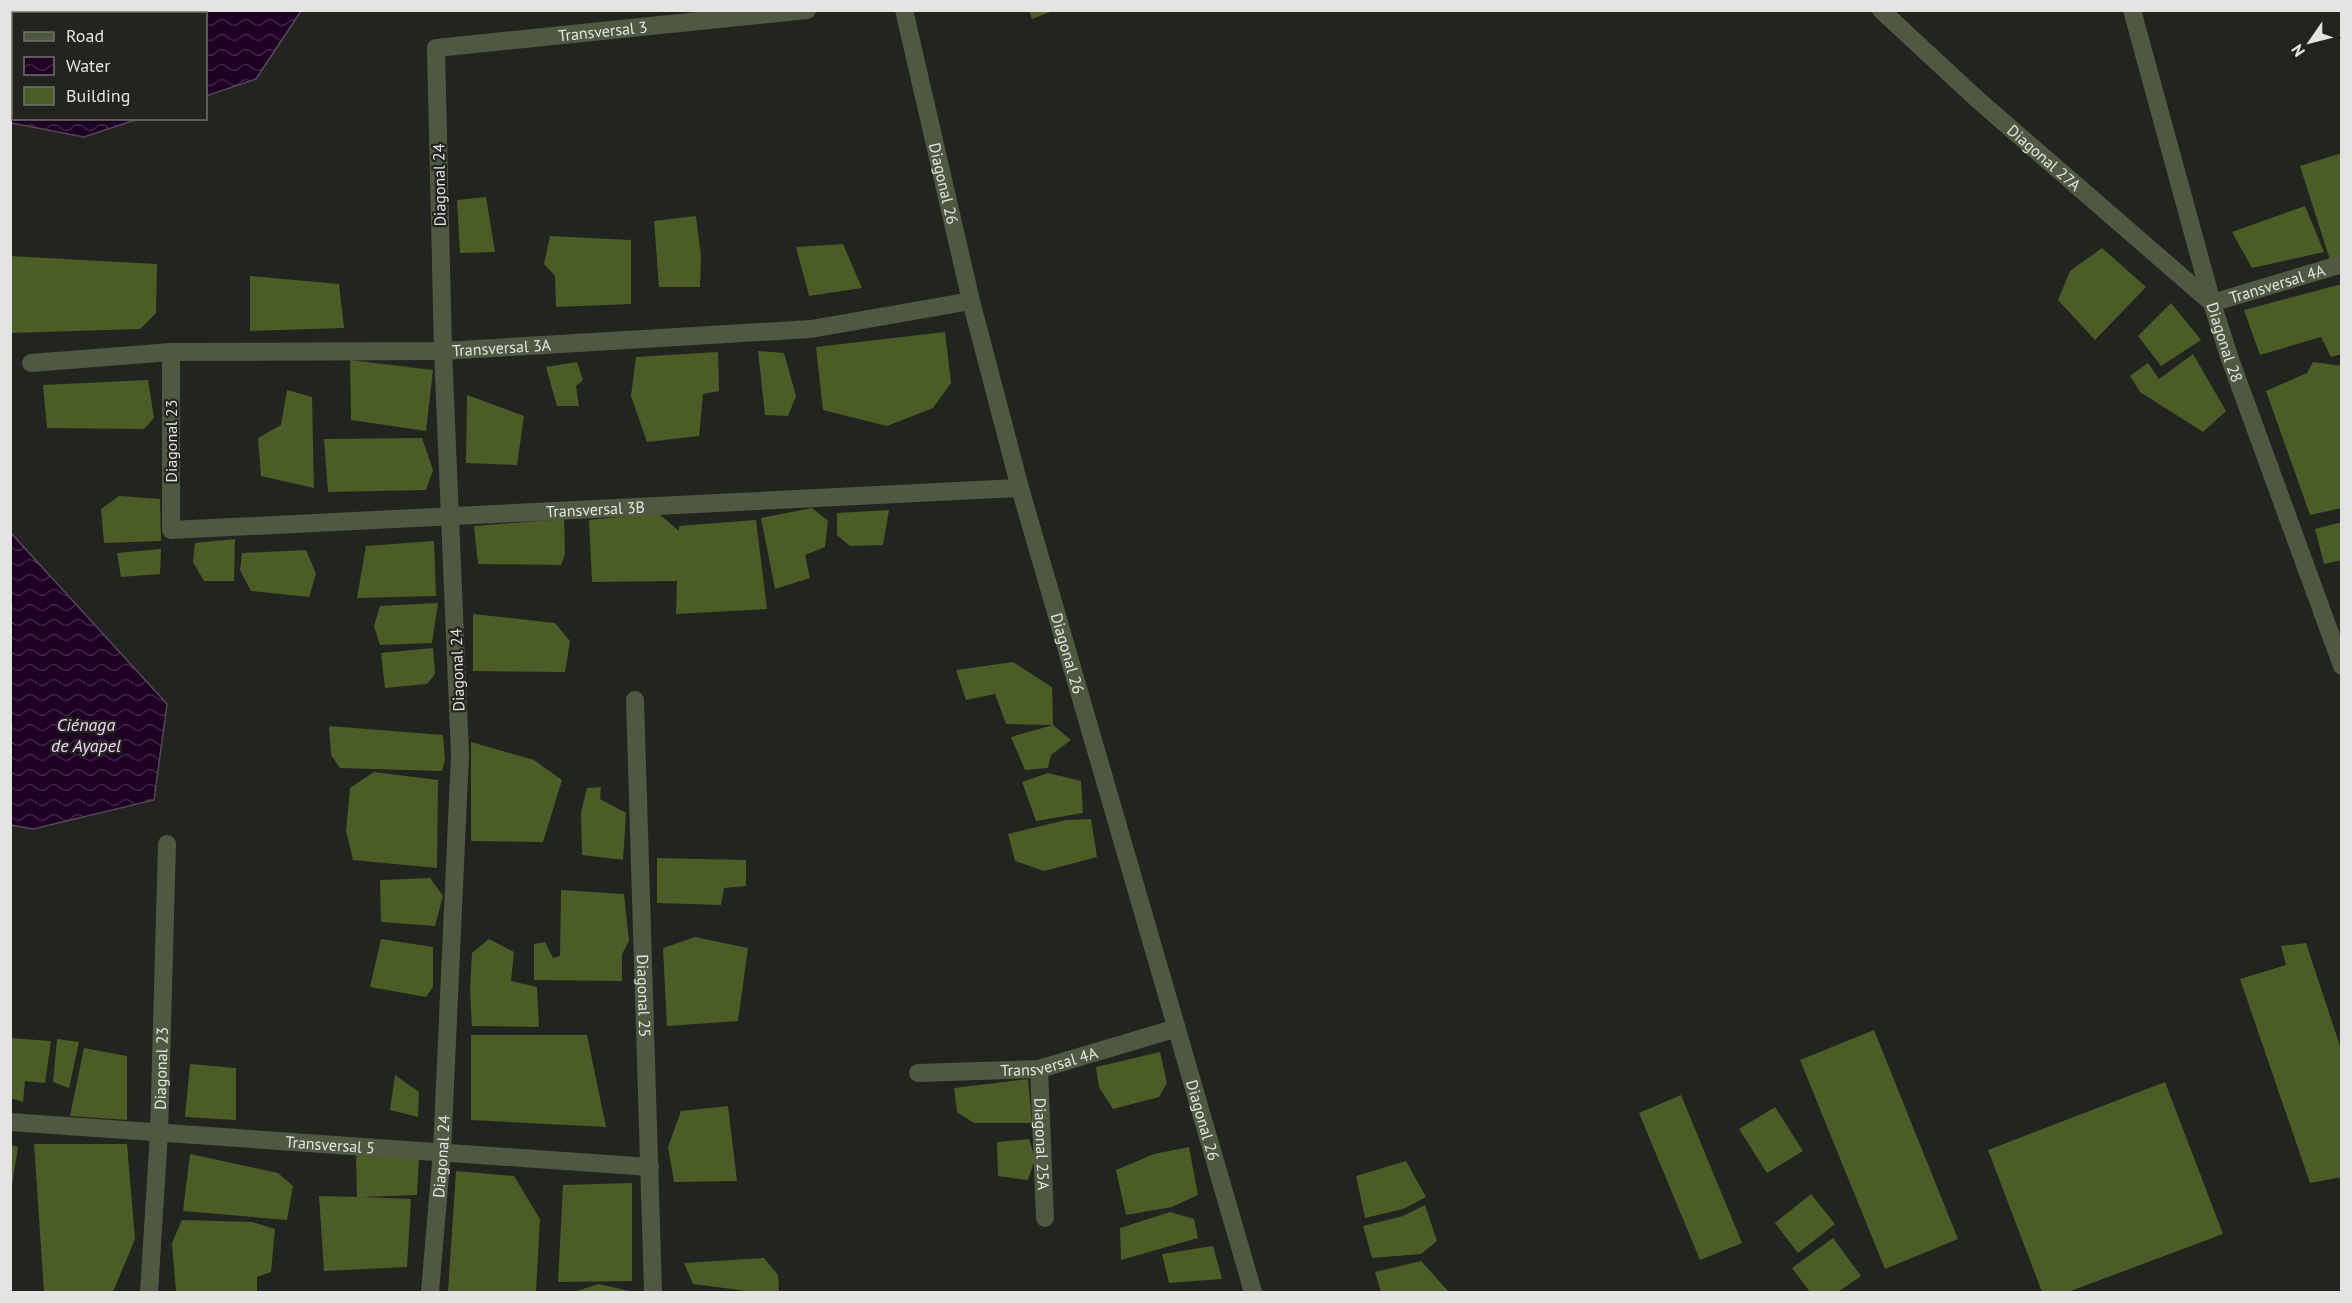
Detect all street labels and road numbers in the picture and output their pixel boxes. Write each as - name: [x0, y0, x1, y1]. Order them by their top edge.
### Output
- street label: Transversal 3: [557, 16, 648, 45]
- street label: Diagonal 27A: [2003, 120, 2086, 195]
- street label: Diagonal 26: [925, 141, 963, 226]
- street label: Diagonal 24: [428, 143, 450, 227]
- street label: Transversal 4A: [2227, 260, 2328, 307]
- street label: Diagonal 28: [2202, 300, 2248, 385]
- street label: Transversal 3A: [451, 335, 552, 360]
- street label: Diagonal 23: [161, 400, 181, 482]
- street label: Transversal 3B: [546, 497, 645, 521]
- street label: Diagonal 26: [1047, 611, 1089, 696]
- street label: Diagonal 24: [446, 628, 468, 712]
- street label: Diagonal 25: [633, 954, 655, 1038]
- street label: Diagonal 23: [150, 1027, 172, 1110]
- street label: Transversal 4A: [1000, 1042, 1100, 1080]
- street label: Diagonal 26: [1182, 1077, 1224, 1163]
- street label: Diagonal 25A: [1030, 1097, 1054, 1191]
- street label: Diagonal 24: [428, 1114, 454, 1199]
- street label: Transversal 5: [285, 1131, 376, 1158]

